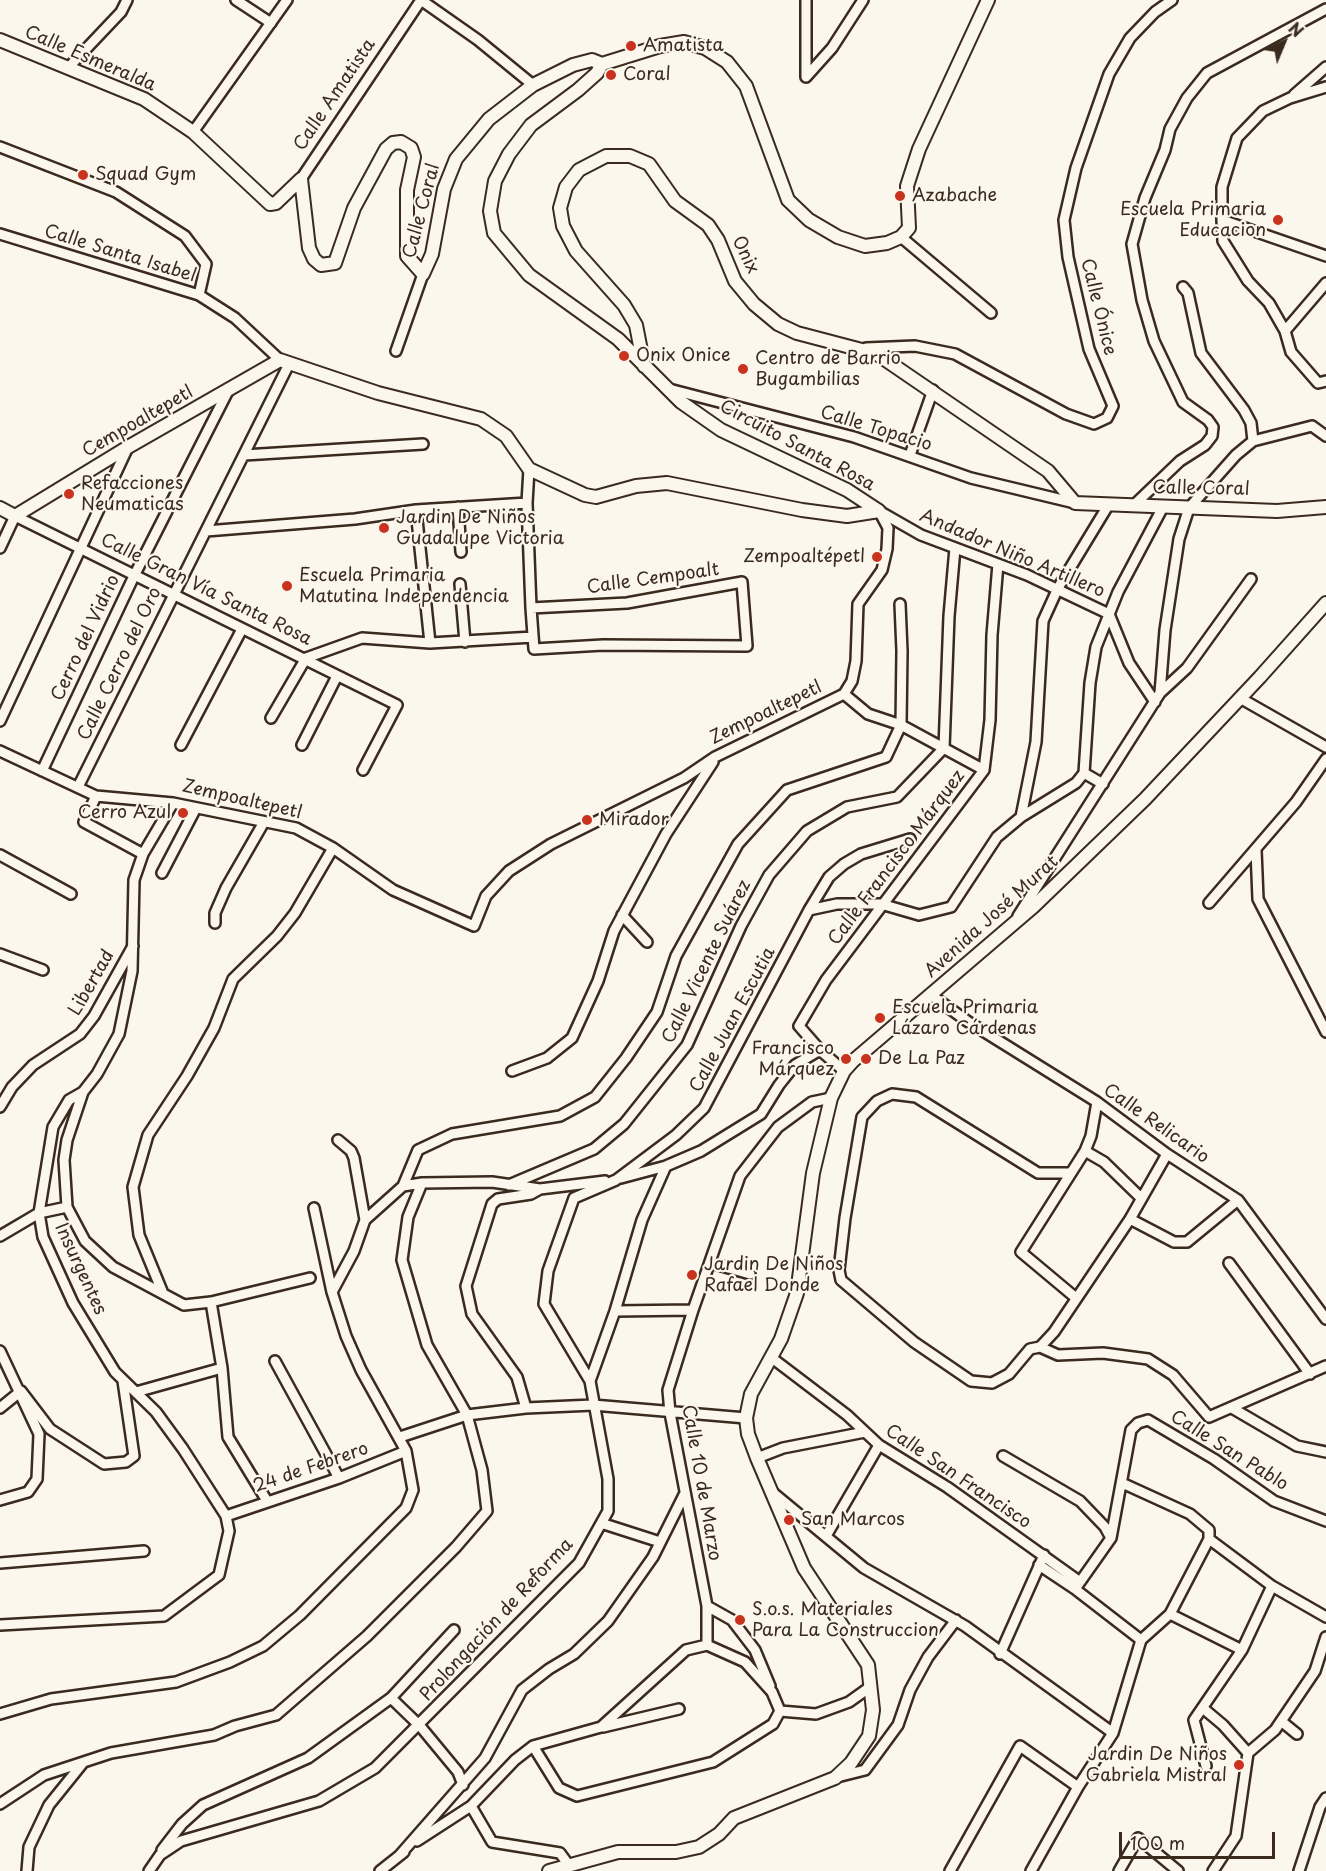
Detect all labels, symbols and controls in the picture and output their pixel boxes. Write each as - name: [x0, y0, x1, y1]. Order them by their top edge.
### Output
- north arrow: [1254, 12, 1314, 72]
- text: N: [1284, 16, 1309, 42]
- street label: Calle Esmeralda: [21, 22, 159, 96]
- street label: Calle Amatista: [290, 35, 380, 155]
- place label: Amatista: [643, 35, 724, 57]
- marker: Amatista: [624, 39, 638, 53]
- place label: Coral: [623, 64, 671, 86]
- marker: Coral: [604, 68, 618, 82]
- street label: Calle Coral: [399, 161, 445, 261]
- place label: Squad Gym: [95, 164, 196, 186]
- marker: Squad Gym: [76, 168, 90, 182]
- place label: Azabache: [912, 185, 997, 207]
- marker: Azabache: [893, 189, 907, 203]
- place label: Escuela Primaria Educacion: [1120, 199, 1266, 242]
- marker: Escuela Primaria Educacion: [1271, 213, 1285, 227]
- street label: Calle Santa Isabel: [42, 221, 198, 287]
- street label: Onix: [727, 233, 763, 277]
- street label: Calle Ónice: [1076, 256, 1120, 358]
- place label: Onix Onice: [636, 345, 731, 367]
- place label: Centro de Barrio Bugambilias: [755, 348, 901, 391]
- marker: Onix Onice: [617, 349, 631, 363]
- marker: Centro de Barrio Bugambilias: [736, 362, 750, 376]
- street label: Cempoaltepetl: [79, 382, 197, 462]
- street label: Circuito Santa Rosa: [716, 396, 878, 496]
- street label: Calle Topacio: [818, 402, 934, 456]
- place label: Refacciones Neumaticas: [81, 473, 184, 516]
- street label: Calle Coral: [1152, 477, 1250, 501]
- marker: Refacciones Neumaticas: [62, 487, 76, 501]
- street label: Andador Niño Artillero: [916, 505, 1108, 603]
- place label: Jardin De Niños Guadalupe Victoria: [396, 507, 564, 550]
- marker: Jardin De Niños Guadalupe Victoria: [377, 521, 391, 535]
- street label: Calle Gran Vía Santa Rosa: [97, 529, 315, 651]
- place label: Zempoaltépetl: [743, 546, 865, 568]
- marker: Zempoaltépetl: [870, 550, 884, 564]
- street label: Calle Cempoalt: [586, 559, 720, 599]
- place label: Escuela Primaria Matutina Independencia: [299, 565, 509, 608]
- street label: Cerro del Vidrio: [47, 571, 125, 705]
- marker: Escuela Primaria Matutina Independencia: [280, 579, 294, 593]
- street label: Calle Cerro del Oro: [74, 584, 166, 744]
- street label: Zempoaltepetl: [707, 677, 825, 749]
- street label: Calle Francisco Márquez: [824, 766, 970, 950]
- street label: Zempoaltepetl: [180, 776, 304, 824]
- place label: Cerro Azul: [78, 802, 171, 824]
- marker: Cerro Azul: [176, 806, 190, 820]
- place label: Mirador: [599, 809, 669, 831]
- marker: Mirador: [580, 813, 594, 827]
- street label: Avenida José Murat: [921, 851, 1063, 983]
- street label: Calle Vicente Suárez: [658, 877, 756, 1047]
- street label: Calle Juan Escutia: [686, 944, 780, 1096]
- street label: Libertad: [65, 946, 119, 1020]
- place label: Escuela Primaria Lázaro Cárdenas: [892, 997, 1038, 1040]
- marker: Escuela Primaria Lázaro Cárdenas: [873, 1011, 887, 1025]
- place label: Francisco Márquez: [751, 1038, 834, 1080]
- place label: De La Paz: [878, 1048, 965, 1070]
- marker: Francisco Márquez: [839, 1052, 853, 1066]
- marker: De La Paz: [859, 1052, 873, 1066]
- street label: Calle Relicario: [1099, 1080, 1213, 1168]
- street label: Insurgentes: [49, 1220, 111, 1318]
- place label: Jardin De Niños Rafael Donde: [704, 1254, 843, 1296]
- marker: Jardin De Niños Rafael Donde: [685, 1268, 699, 1282]
- street label: Calle 10 de Marzo: [677, 1403, 725, 1563]
- street label: Calle San Pablo: [1166, 1406, 1292, 1496]
- street label: Calle San Francisco: [881, 1420, 1035, 1534]
- street label: 24 de Febrero: [251, 1438, 371, 1498]
- place label: San Marcos: [801, 1509, 904, 1531]
- marker: San Marcos: [782, 1513, 796, 1527]
- street label: Prolongación de Reforma: [416, 1534, 578, 1706]
- place label: S.o.s. Materiales Para La Construccion: [752, 1599, 939, 1642]
- marker: S.o.s. Materiales Para La Construccion: [733, 1613, 747, 1627]
- place label: Jardin De Niños Gabriela Mistral: [1086, 1744, 1227, 1786]
- marker: Jardin De Niños Gabriela Mistral: [1232, 1758, 1246, 1772]
- scale bar: [1122, 1820, 1278, 1858]
- text: 100 m: [1130, 1829, 1185, 1856]

